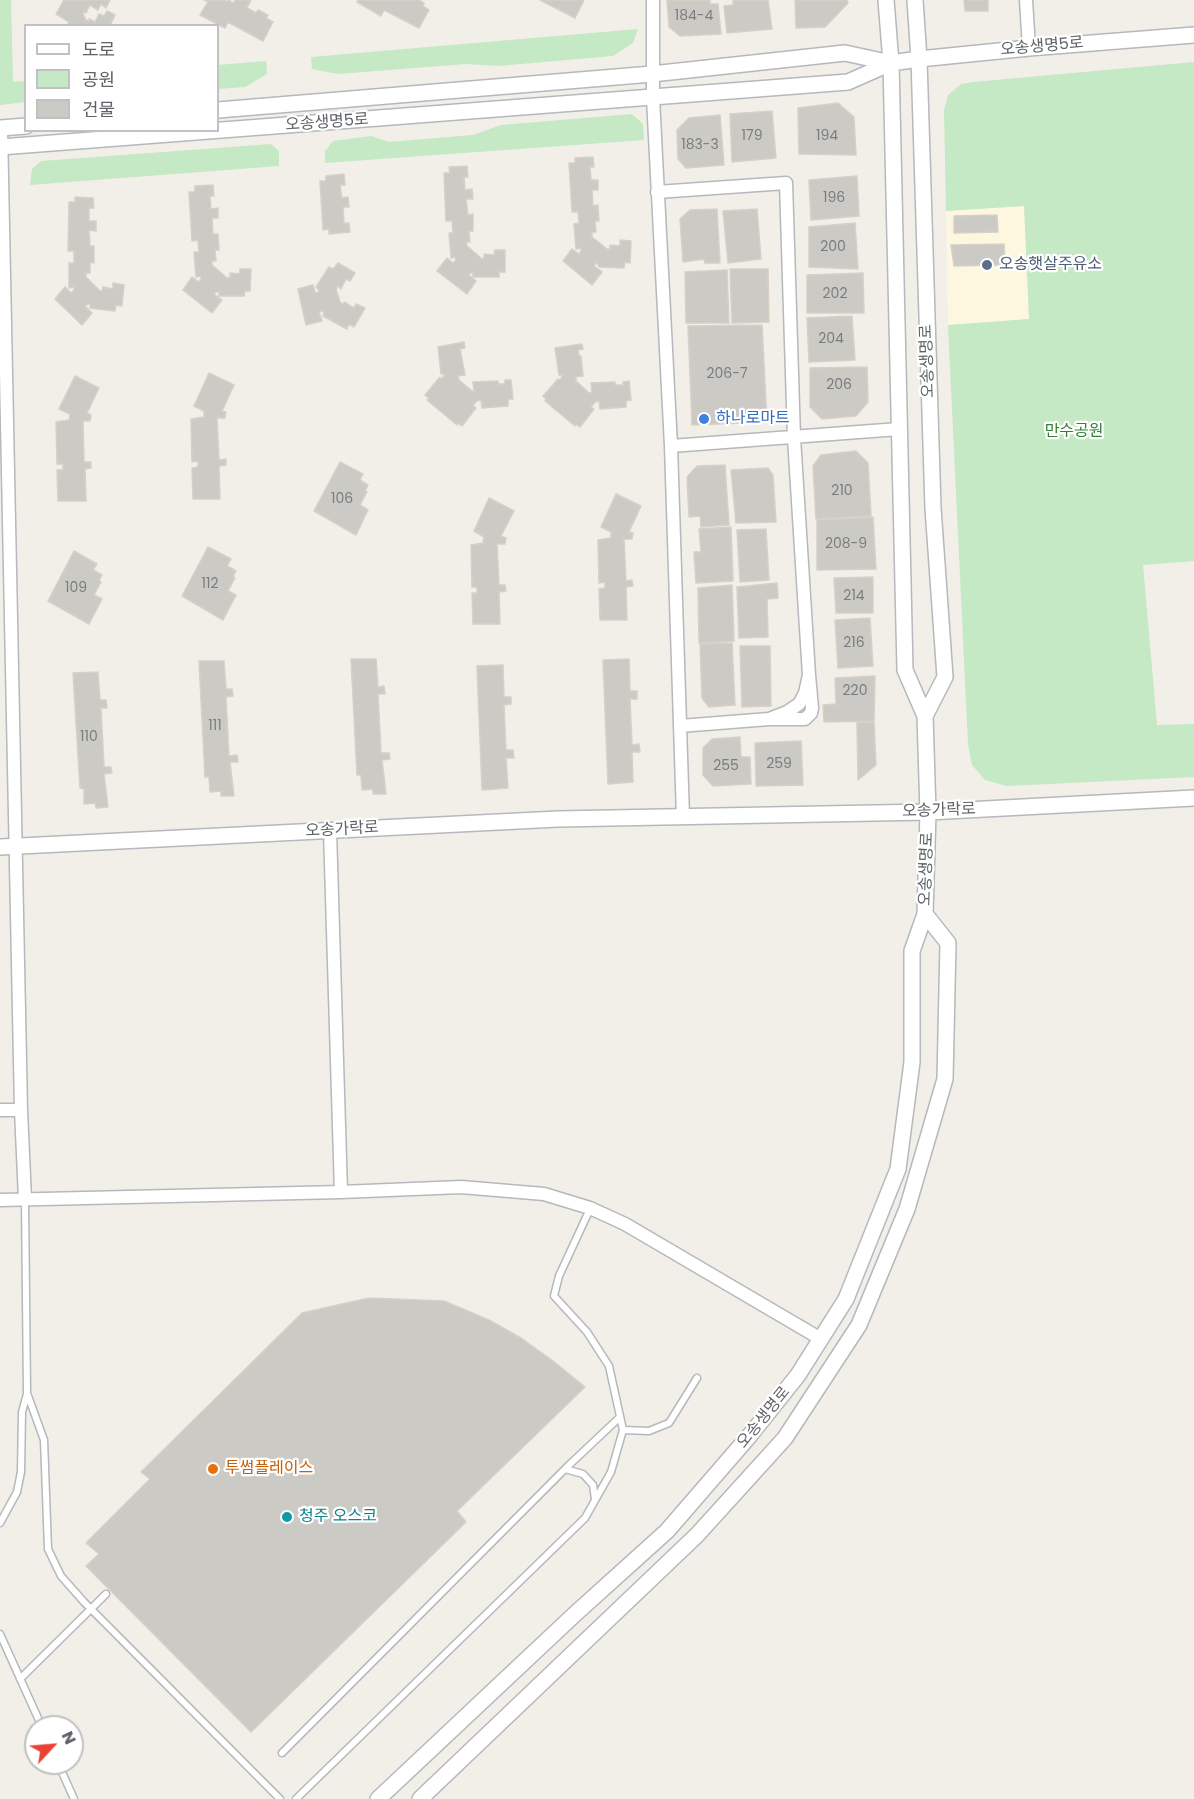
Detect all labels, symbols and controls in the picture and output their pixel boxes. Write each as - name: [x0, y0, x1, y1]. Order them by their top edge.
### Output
- house number: 184-4: [675, 8, 713, 24]
- legend: [24, 24, 219, 132]
- street label: 오송생명5로: [999, 34, 1085, 60]
- text: 도로: [82, 37, 115, 62]
- text: 공원: [82, 67, 115, 92]
- text: 건물: [82, 97, 115, 122]
- street label: 오송생명5로: [285, 111, 369, 135]
- house number: 179: [742, 128, 762, 144]
- house number: 194: [816, 128, 838, 144]
- house number: 183-3: [681, 137, 719, 153]
- house number: 196: [823, 190, 845, 206]
- house number: 200: [820, 239, 846, 255]
- place label: 오송햇살주유소: [999, 255, 1102, 275]
- marker: 오송햇살주유소: [980, 258, 994, 272]
- house number: 202: [823, 286, 847, 302]
- street label: 오송생명로: [917, 324, 939, 398]
- house number: 204: [818, 331, 844, 347]
- house number: 206-7: [706, 366, 748, 382]
- house number: 206: [826, 377, 852, 393]
- place label: 하나로마트: [716, 409, 790, 429]
- marker: 하나로마트: [697, 412, 711, 426]
- park label: 만수공원: [1045, 422, 1103, 442]
- house number: 210: [831, 483, 853, 499]
- house number: 106: [331, 491, 353, 507]
- house number: 208-9: [825, 536, 867, 552]
- house number: 112: [201, 576, 219, 592]
- house number: 109: [65, 580, 87, 596]
- house number: 214: [843, 588, 865, 604]
- house number: 216: [843, 635, 865, 651]
- house number: 220: [843, 683, 867, 699]
- house number: 111: [208, 718, 222, 734]
- house number: 110: [80, 729, 98, 745]
- house number: 259: [766, 756, 792, 772]
- house number: 255: [713, 758, 739, 774]
- street label: 오송가락로: [902, 800, 976, 822]
- street label: 오송가락로: [305, 818, 379, 842]
- street label: 오송생명로: [916, 832, 938, 906]
- street label: 오송생명로: [733, 1383, 795, 1453]
- place label: 투썸플레이스: [225, 1459, 313, 1479]
- marker: 투썸플레이스: [206, 1462, 220, 1476]
- place label: 청주 오스코: [299, 1507, 377, 1527]
- marker: 청주 오스코: [280, 1510, 294, 1524]
- north arrow: [24, 1715, 84, 1775]
- text: N: [56, 1727, 82, 1748]

